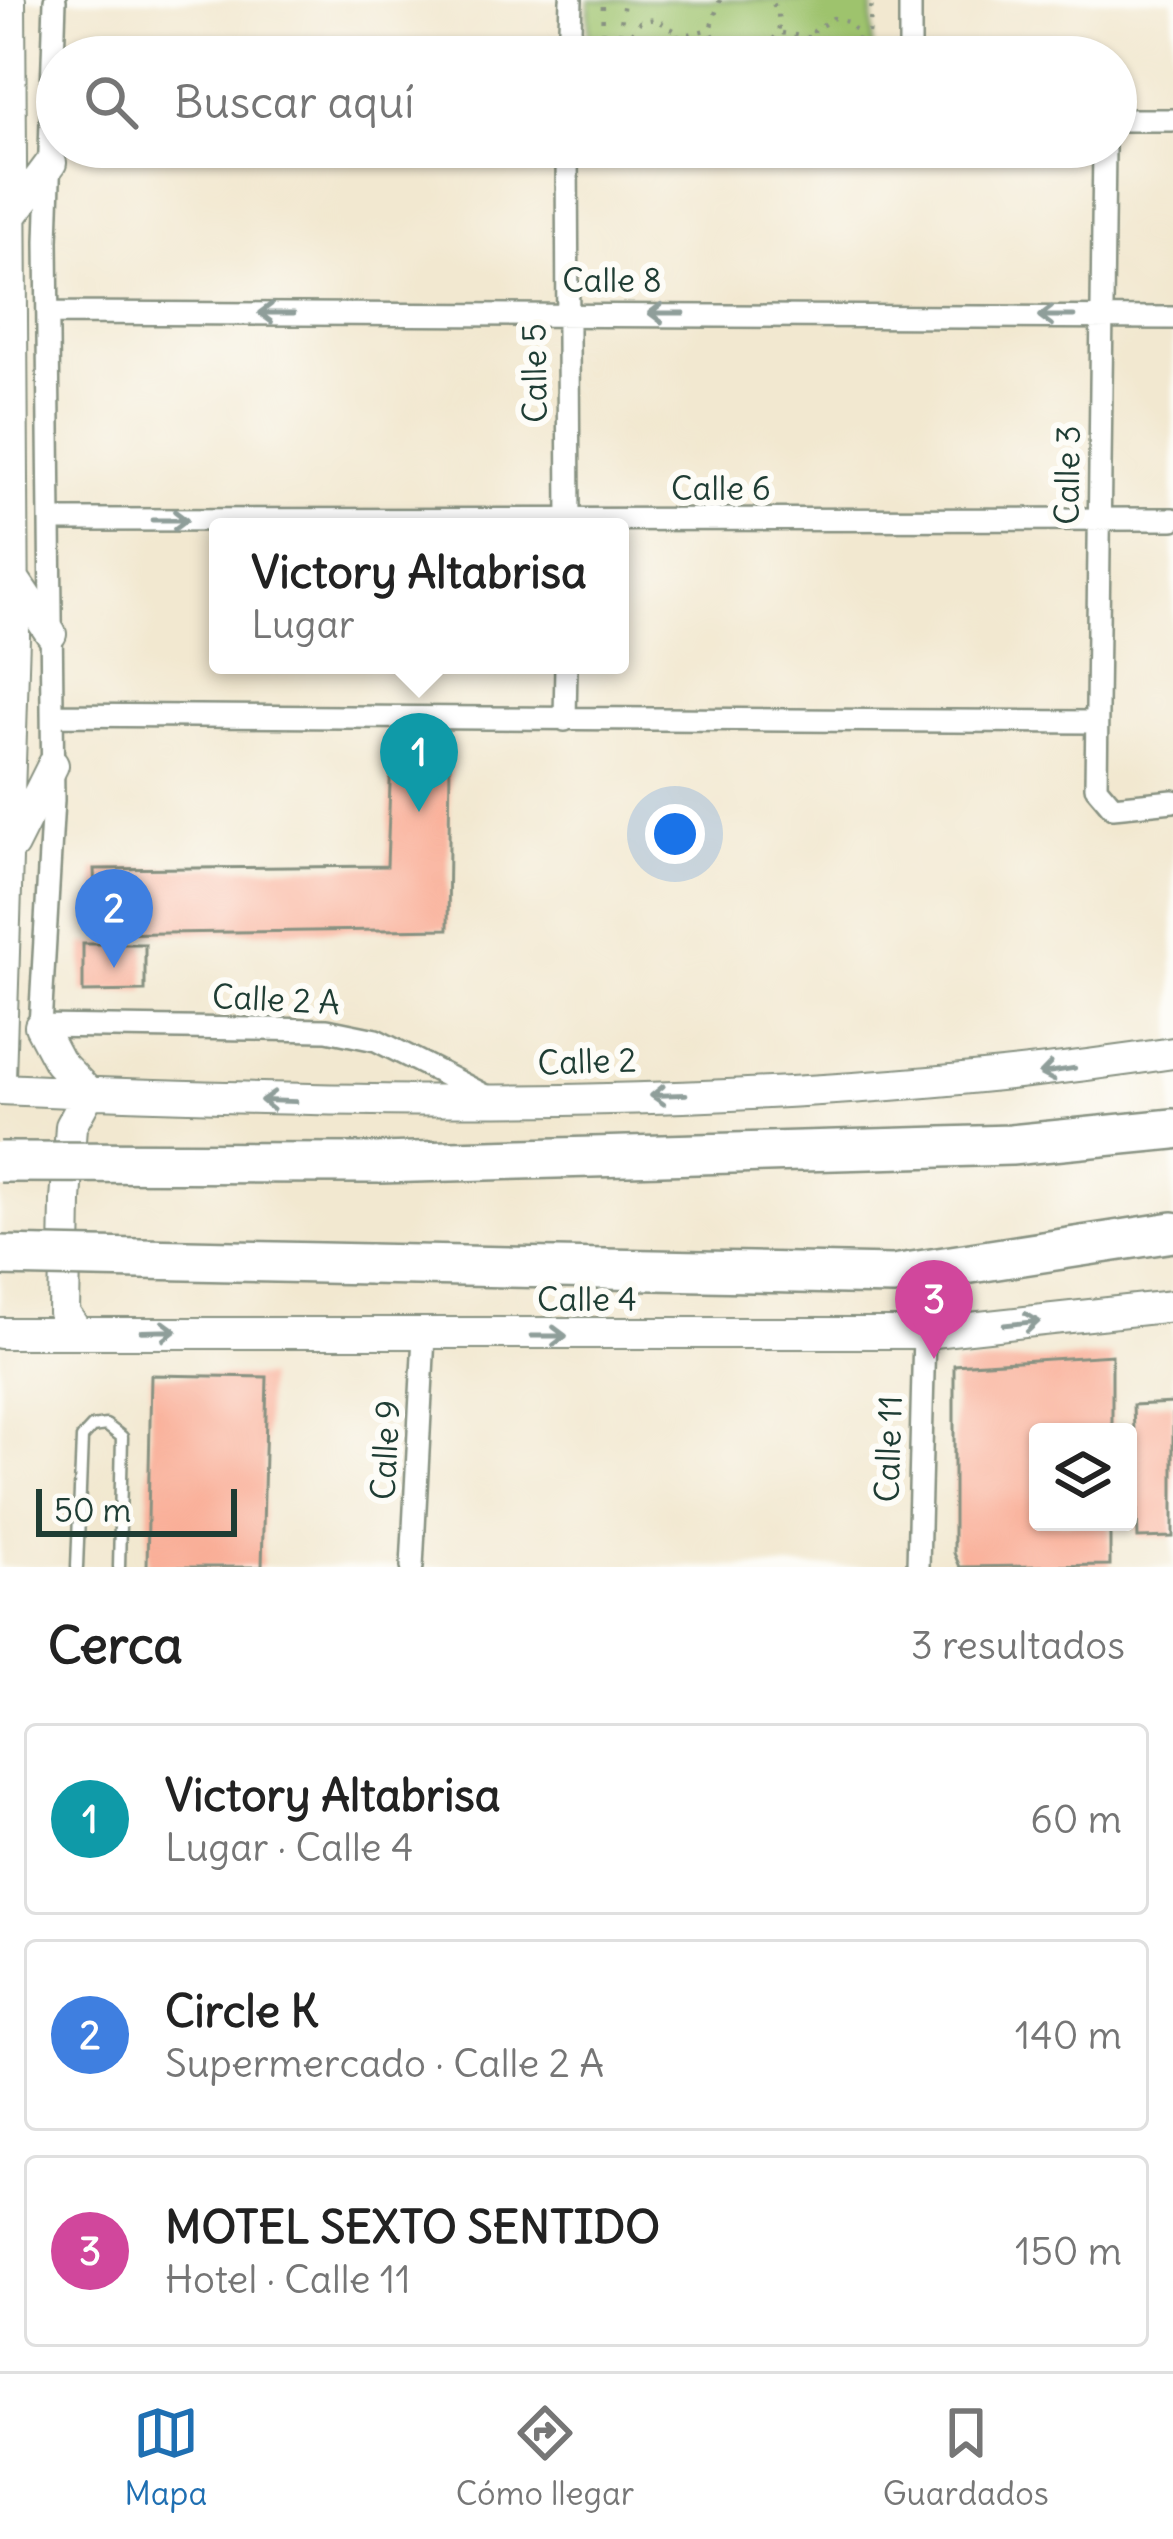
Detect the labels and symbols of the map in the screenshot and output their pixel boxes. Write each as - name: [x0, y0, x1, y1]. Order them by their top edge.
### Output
- street label: Calle 8: [562, 259, 662, 301]
- one-way arrow: [257, 302, 296, 324]
- one-way arrow: [647, 302, 686, 324]
- one-way arrow: [1037, 305, 1076, 328]
- street label: Calle 5: [512, 323, 556, 423]
- street label: Calle 3: [1045, 425, 1089, 525]
- street label: Calle 6: [671, 467, 771, 509]
- one-way arrow: [150, 509, 189, 531]
- pin: 1: [380, 713, 458, 812]
- your location: [645, 804, 705, 864]
- pin: 2: [75, 869, 153, 968]
- street label: Calle 2 A: [211, 975, 341, 1023]
- street label: Calle 2: [537, 1038, 637, 1084]
- one-way arrow: [1039, 1060, 1078, 1083]
- one-way arrow: [649, 1084, 688, 1107]
- one-way arrow: [259, 1089, 298, 1112]
- pin: 3: [895, 1260, 973, 1359]
- street label: Calle 4: [537, 1278, 637, 1320]
- one-way arrow: [1002, 1311, 1041, 1334]
- one-way arrow: [139, 1320, 178, 1343]
- one-way arrow: [529, 1325, 568, 1347]
- street label: Calle 11: [865, 1395, 911, 1503]
- street label: Calle 9: [361, 1399, 409, 1501]
- scale bar: [36, 1483, 237, 1536]

